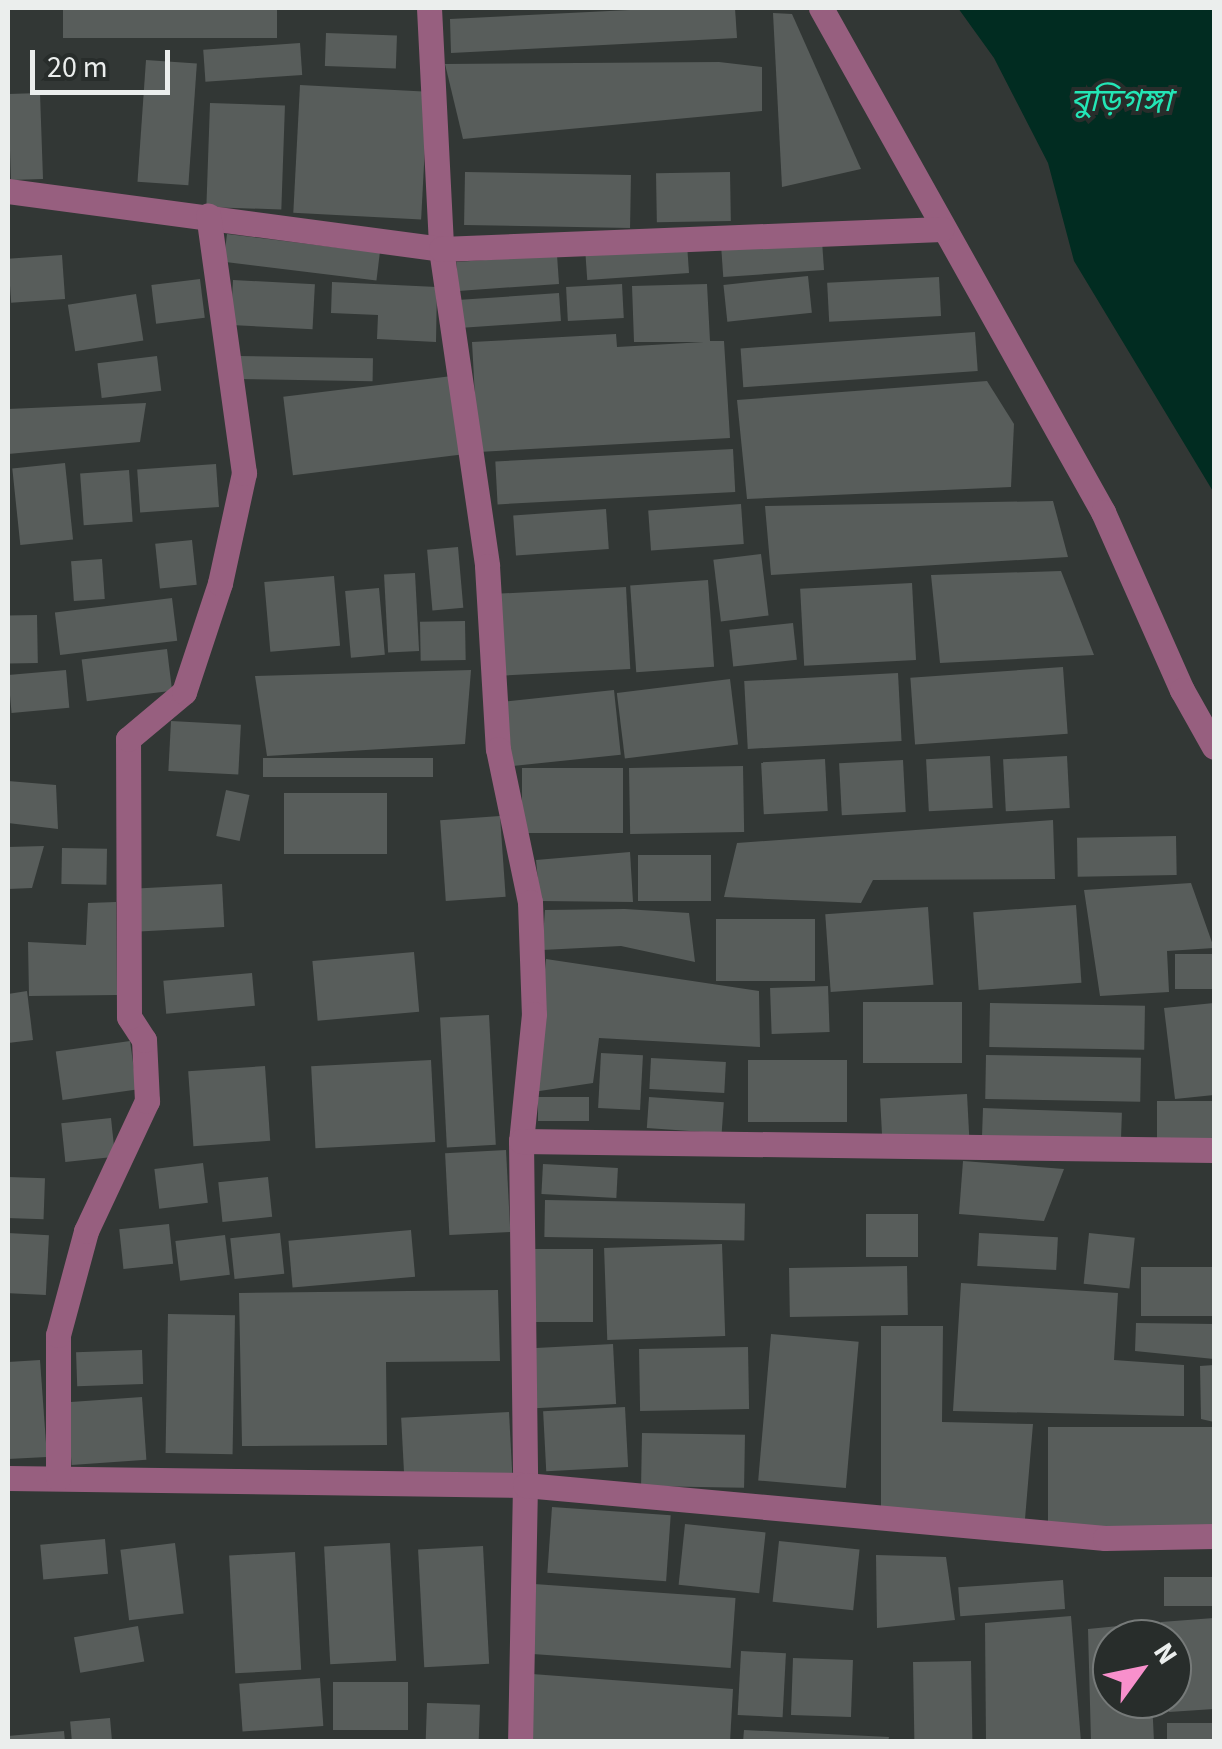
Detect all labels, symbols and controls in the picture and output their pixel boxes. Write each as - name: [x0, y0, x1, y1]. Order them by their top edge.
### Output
- scale bar: [35, 30, 175, 92]
- text: 20 m: [47, 46, 108, 89]
- water label: বুড়িগঙ্গা: [1070, 82, 1172, 120]
- north arrow: [1092, 1619, 1192, 1719]
- text: N: [1144, 1635, 1187, 1672]

